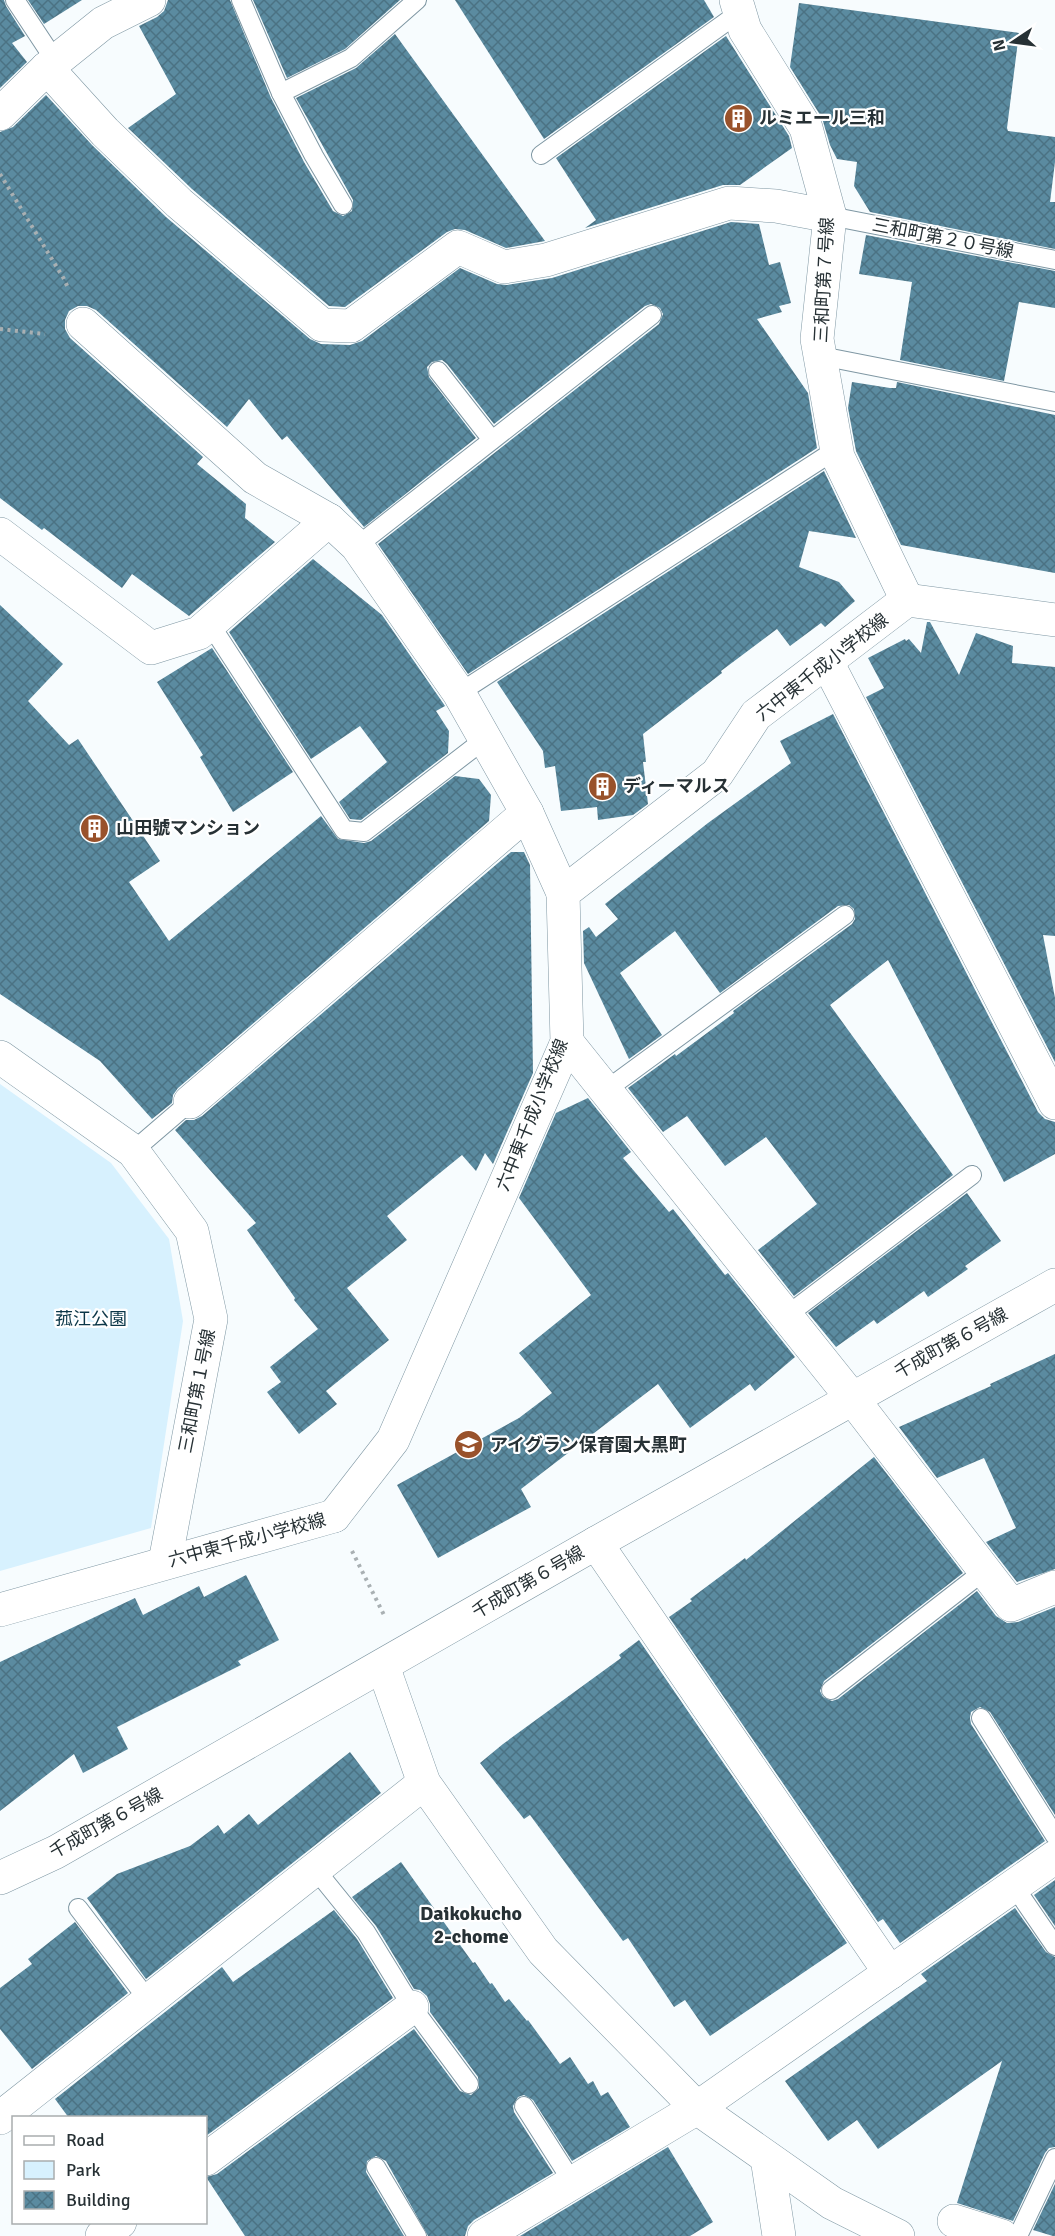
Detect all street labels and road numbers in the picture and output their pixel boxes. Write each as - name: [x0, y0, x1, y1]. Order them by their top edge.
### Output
- street label: 三和町第２０号線: [870, 213, 1016, 263]
- street label: 三和町第７号線: [810, 217, 838, 343]
- street label: 六中東千成小学校線: [751, 608, 893, 726]
- street label: 六中東千成小学校線: [491, 1036, 573, 1194]
- street label: 千成町第６号線: [891, 1303, 1011, 1383]
- street label: 三和町第１号線: [174, 1327, 220, 1455]
- street label: 六中東千成小学校線: [166, 1508, 328, 1572]
- street label: 千成町第６号線: [468, 1541, 588, 1623]
- street label: 千成町第６号線: [46, 1783, 166, 1863]

